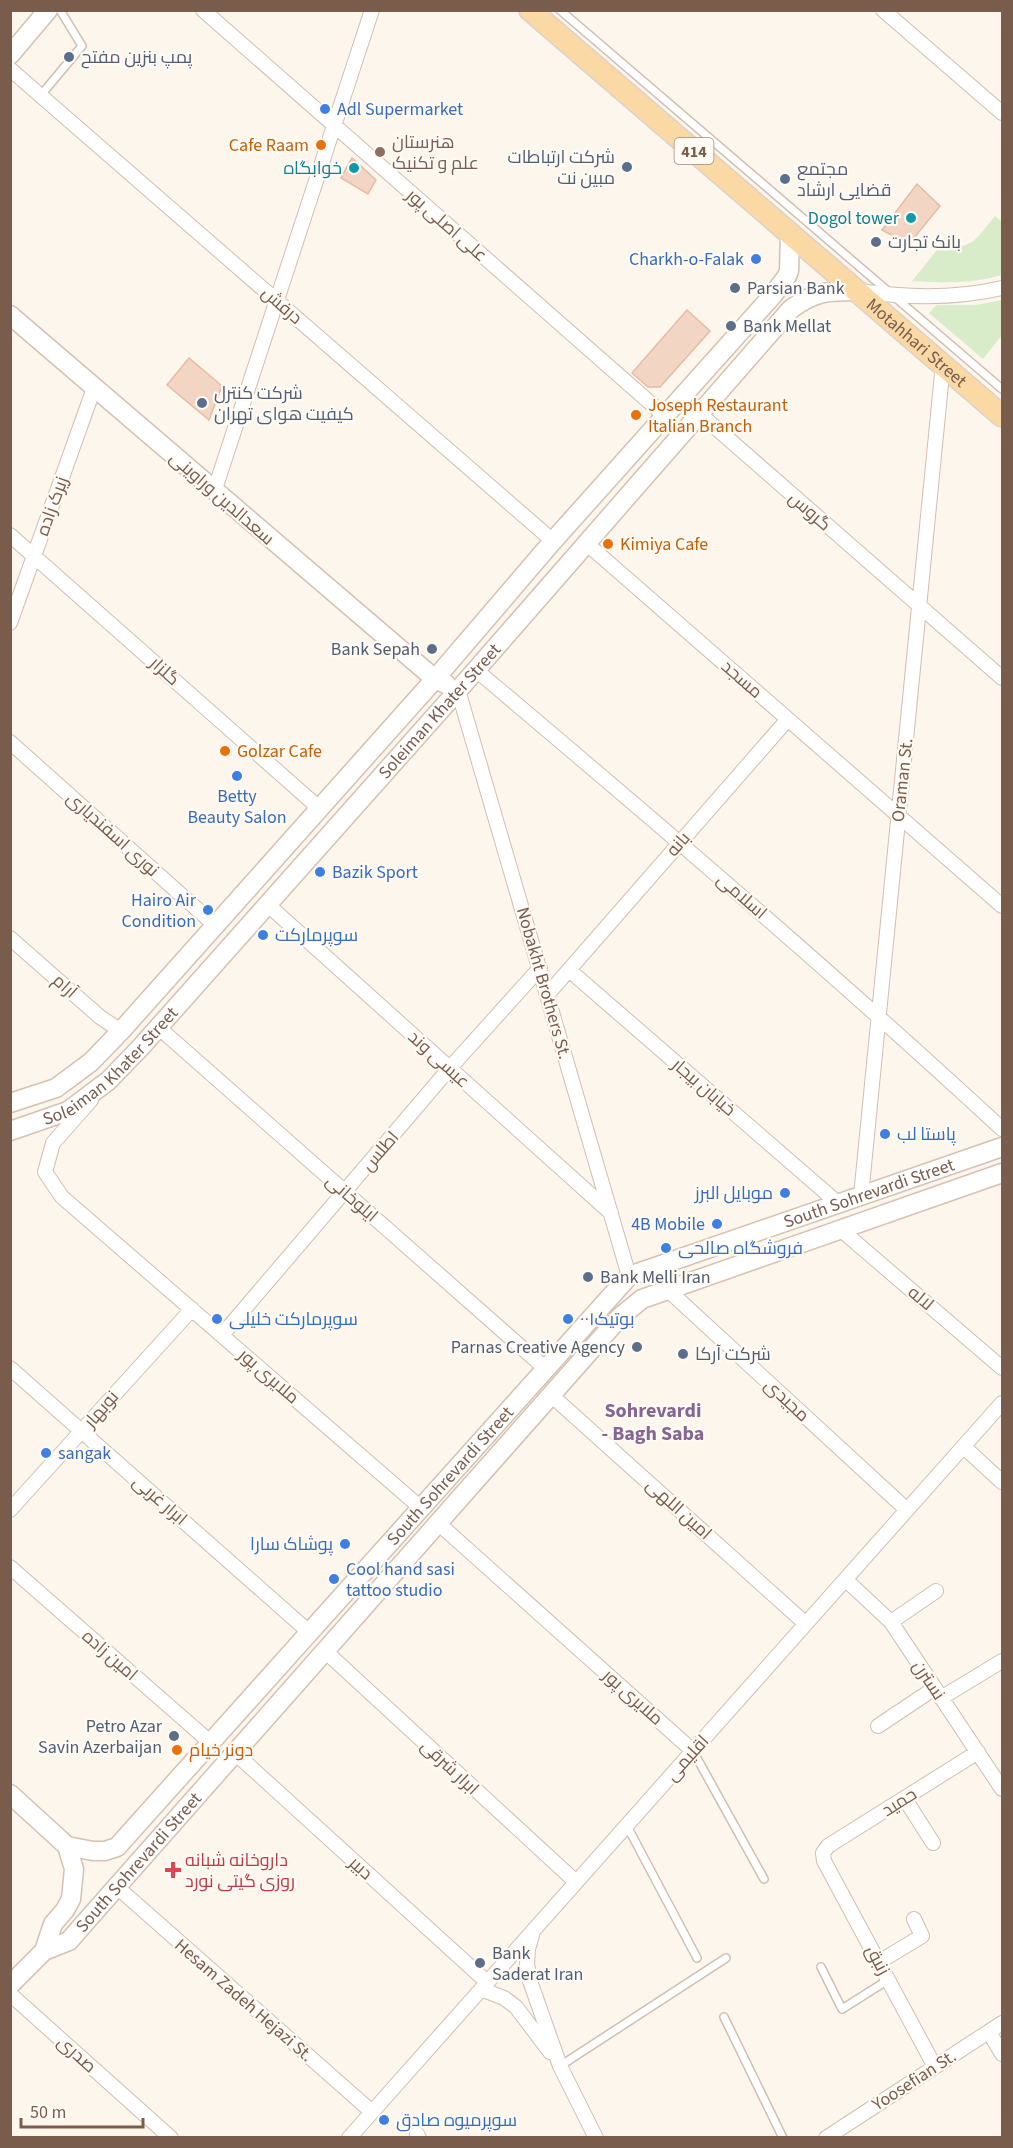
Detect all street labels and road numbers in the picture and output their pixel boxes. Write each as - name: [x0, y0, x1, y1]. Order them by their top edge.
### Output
- road number: 414: [674, 138, 714, 164]
- street label: علی اصلی پور: [400, 182, 493, 268]
- street label: درفش: [256, 281, 308, 330]
- street label: Motahhari Street: [861, 293, 972, 393]
- street label: سعدالدین وراوینی: [164, 446, 280, 551]
- street label: زیرک زاده: [30, 473, 75, 539]
- street label: گروس: [783, 486, 836, 537]
- street label: Soleiman Khater Street: [373, 638, 507, 785]
- street label: گلزار: [143, 650, 185, 692]
- street label: مسجد: [716, 654, 768, 704]
- street label: Oraman St.: [886, 737, 919, 823]
- street label: نوری اسفندیاری: [61, 786, 164, 883]
- street label: بانه: [661, 827, 696, 862]
- street label: اسلامی: [711, 867, 772, 925]
- street label: Nobakht Brothers St.: [510, 904, 577, 1062]
- street label: آرام: [47, 968, 83, 1004]
- street label: Soleiman Khater Street: [39, 1002, 184, 1132]
- street label: عیسی وند: [402, 1025, 475, 1094]
- street label: خیابان بیجار: [666, 1052, 741, 1122]
- street label: اطلس: [356, 1126, 405, 1177]
- street label: South Sohrevardi Street: [780, 1152, 958, 1235]
- street label: ایلوخانی: [320, 1169, 383, 1228]
- street label: لاله: [902, 1280, 939, 1317]
- street label: ملایری پور: [232, 1342, 305, 1410]
- street label: مجیدی: [759, 1373, 815, 1428]
- street label: نوبهار: [78, 1385, 125, 1434]
- street label: South Sohrevardi Street: [381, 1401, 519, 1551]
- street label: ابرار غربی: [127, 1470, 192, 1531]
- street label: امین اللهی: [640, 1473, 717, 1546]
- street label: امین زاده: [76, 1624, 143, 1687]
- street label: نسترن: [906, 1655, 951, 1705]
- street label: ملایری پور: [596, 1663, 668, 1731]
- street label: اقلیمی: [660, 1730, 715, 1787]
- street label: ابرار شرقی: [415, 1734, 484, 1801]
- street label: حمید: [877, 1782, 922, 1823]
- street label: South Sohrevardi Street: [70, 1787, 207, 1938]
- street label: دبیر: [343, 1850, 378, 1886]
- street label: Hesam Zadeh Hejazi St.: [169, 1933, 318, 2068]
- street label: زنبق: [859, 1941, 896, 1980]
- street label: صدری: [51, 2030, 102, 2079]
- street label: Yoosefian St.: [866, 2044, 961, 2118]

